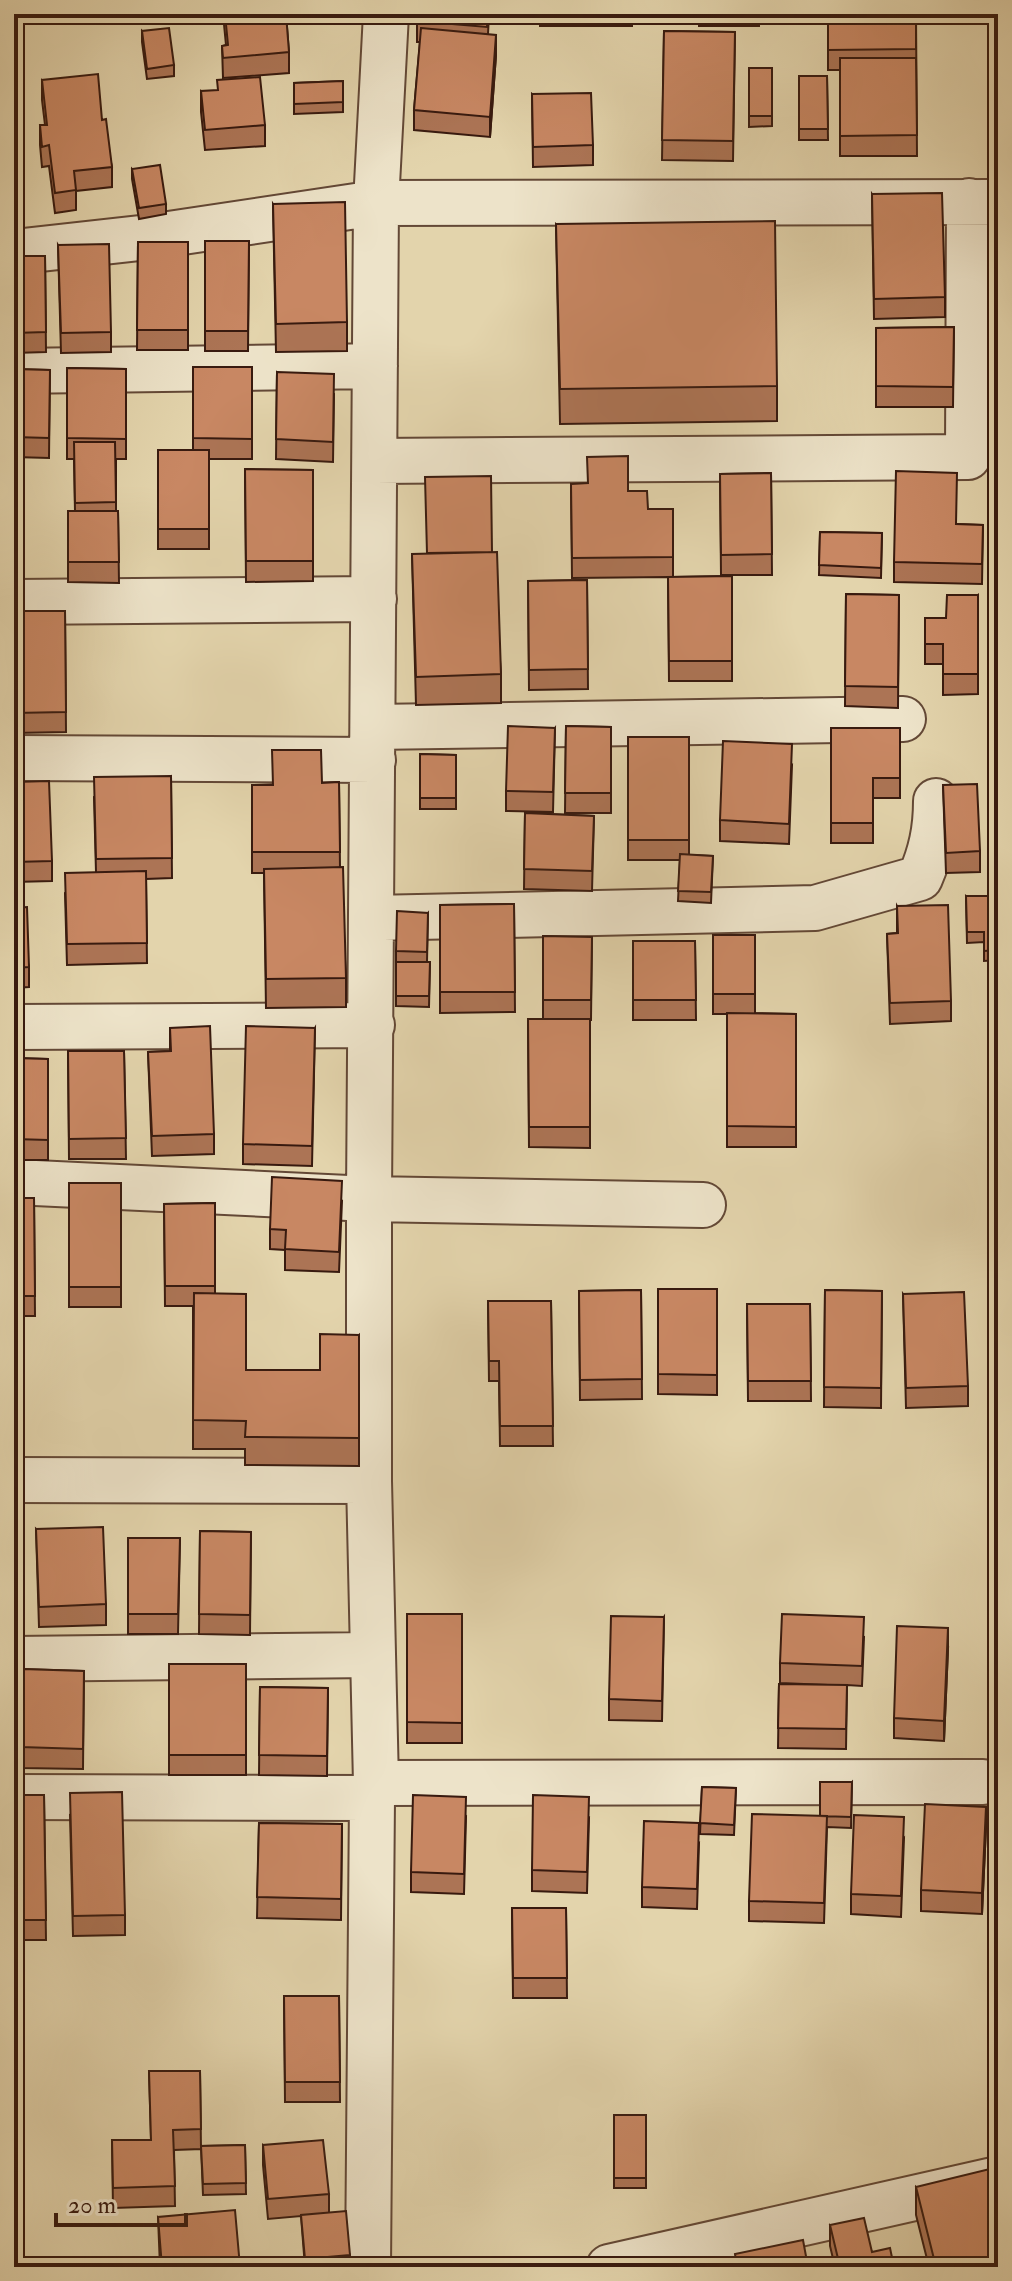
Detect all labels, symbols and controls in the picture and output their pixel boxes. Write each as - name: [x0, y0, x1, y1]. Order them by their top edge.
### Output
- scale bar: [56, 2177, 186, 2227]
- text: 20 m: [68, 2190, 117, 2221]

